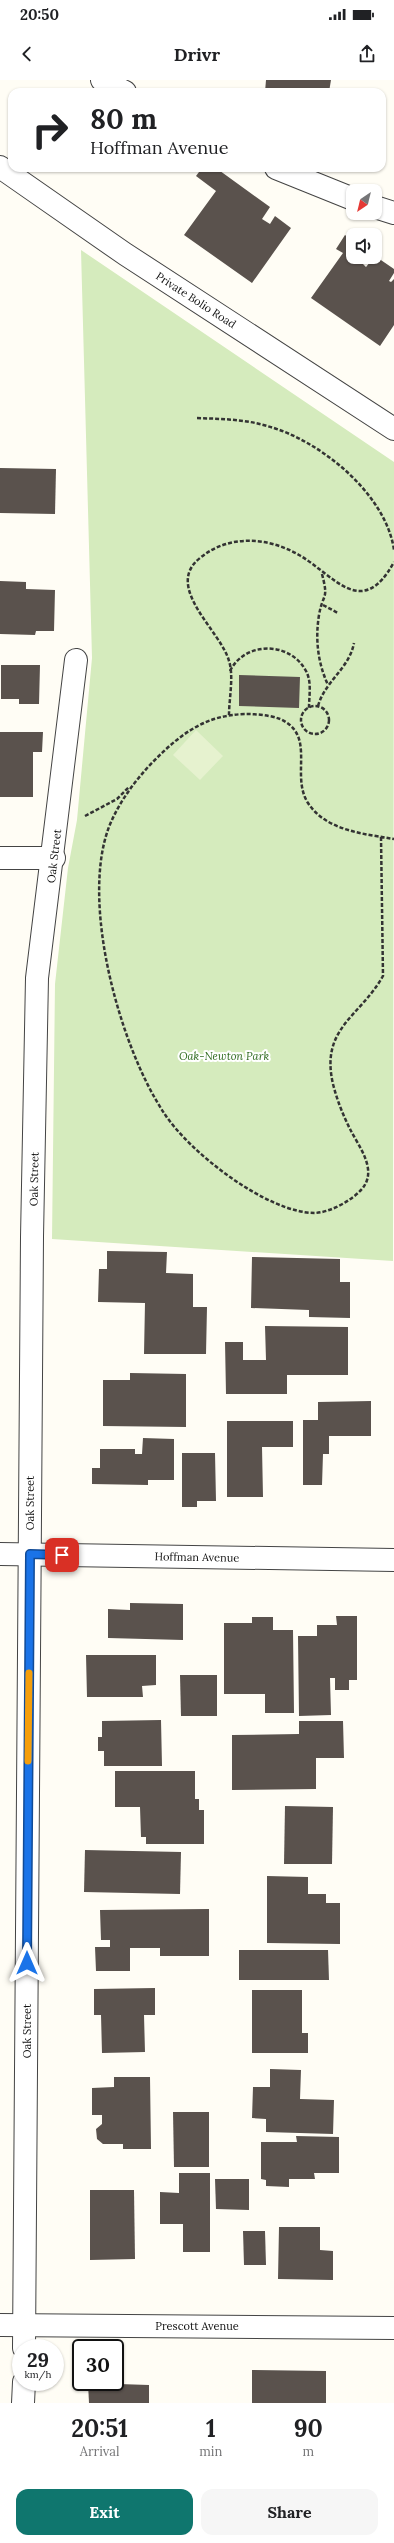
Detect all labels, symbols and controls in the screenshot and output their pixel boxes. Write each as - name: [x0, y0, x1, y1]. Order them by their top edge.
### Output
- text: 20:50: [20, 5, 59, 24]
- icon: back: [16, 43, 38, 65]
- text: Drivr: [174, 43, 220, 66]
- icon: share: [356, 43, 378, 65]
- text: 80 m: [90, 101, 157, 137]
- icon: right: [24, 104, 76, 156]
- text: Hoffman Avenue: [90, 136, 229, 159]
- north arrow: [346, 184, 382, 220]
- map controls: [346, 184, 382, 264]
- button: sound: [346, 228, 382, 264]
- street label: Private Bolio Road: [153, 269, 239, 331]
- street label: Oak Street: [44, 827, 64, 884]
- park label: Oak-Newton Park: [179, 1049, 269, 1063]
- street label: Oak Street: [27, 1151, 41, 1206]
- street label: Oak Street: [23, 1475, 37, 1530]
- pin: [45, 1538, 79, 1572]
- icon: arrive: [51, 1544, 73, 1566]
- street label: Hoffman Avenue: [155, 1549, 239, 1565]
- position arrow: [6, 1942, 48, 1984]
- street label: Oak Street: [20, 2003, 34, 2058]
- street label: Prescott Avenue: [155, 2319, 239, 2333]
- speed limit sign: 30: [72, 2339, 124, 2391]
- text: 29: [27, 2347, 49, 2372]
- text: km/h: [24, 2368, 52, 2381]
- text: 20:51: [71, 2413, 128, 2444]
- text: 1: [206, 2413, 216, 2444]
- text: 90: [294, 2413, 323, 2444]
- text: Arrival: [80, 2443, 119, 2460]
- text: min: [199, 2443, 222, 2460]
- text: m: [302, 2443, 314, 2460]
- button: Exit: [16, 2489, 193, 2535]
- button: Share: [201, 2489, 378, 2535]

